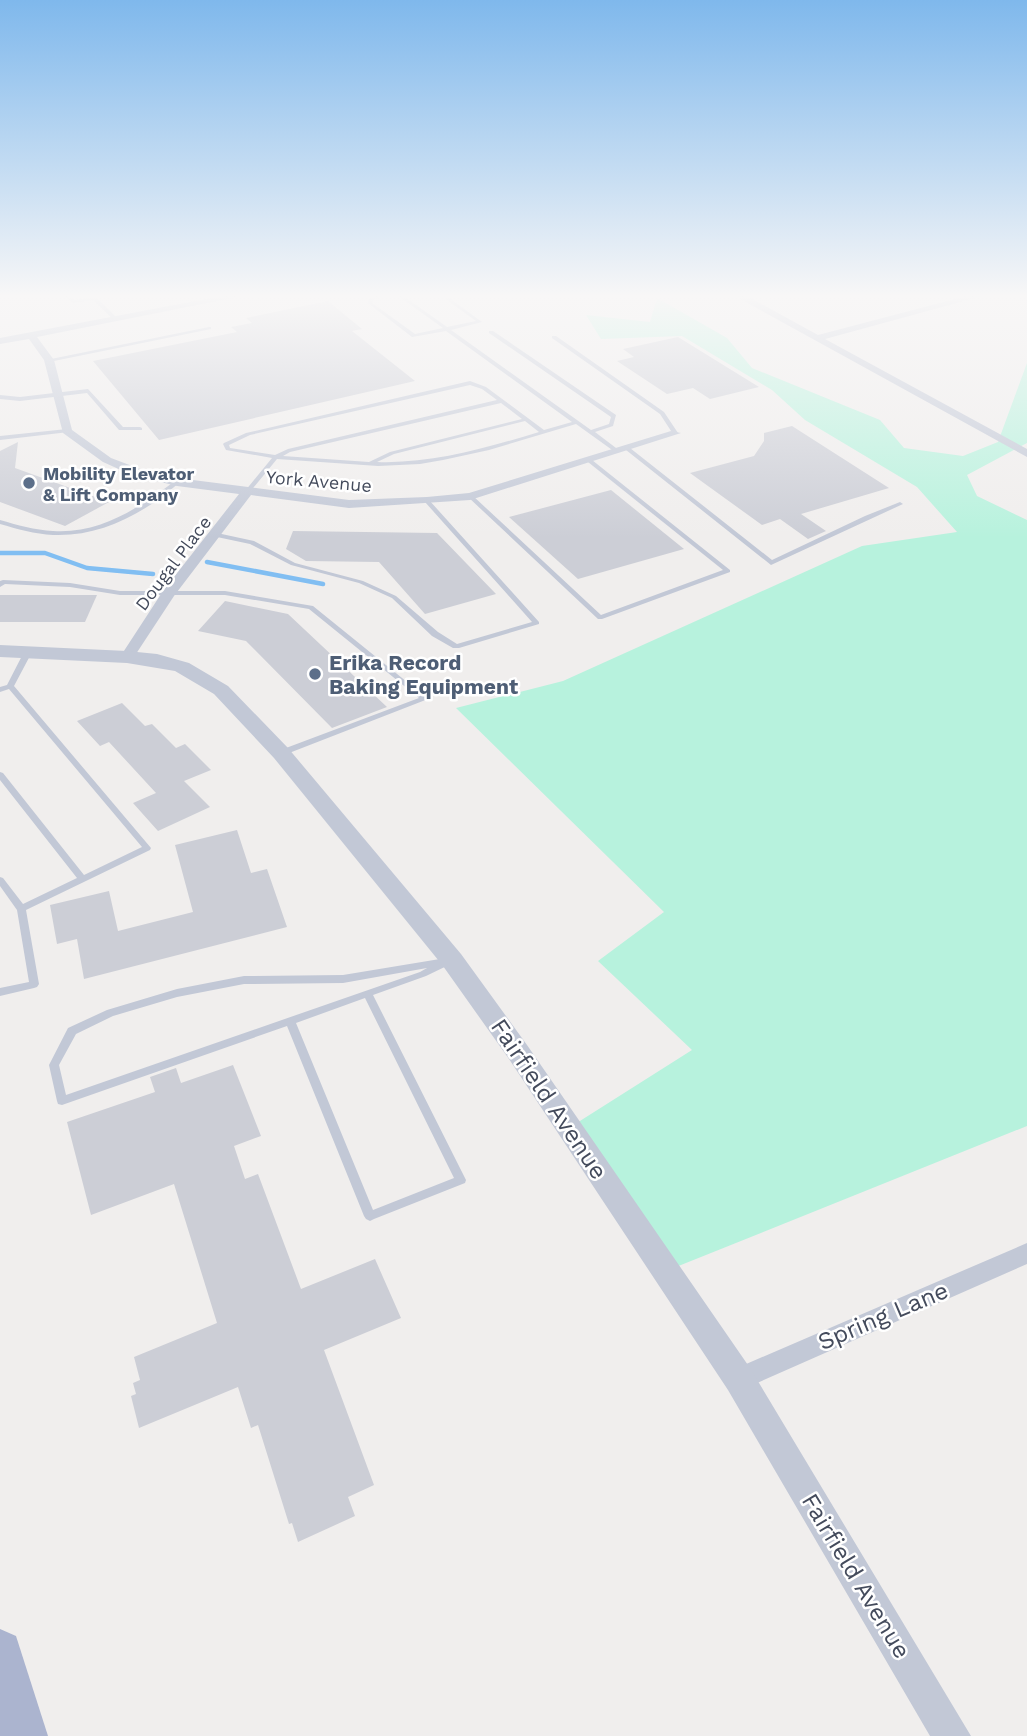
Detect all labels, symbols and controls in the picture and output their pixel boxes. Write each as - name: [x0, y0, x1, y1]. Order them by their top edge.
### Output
- place label: Mobility Elevator & Lift Company: [43, 463, 194, 505]
- street label: York Avenue: [265, 466, 373, 496]
- marker: Mobility Elevator & Lift Company: [21, 475, 37, 491]
- street label: Dougal Place: [131, 512, 215, 614]
- place label: Erika Record Baking Equipment: [329, 650, 518, 699]
- marker: Erika Record Baking Equipment: [307, 666, 323, 682]
- street label: Fairfield Avenue: [485, 1014, 613, 1184]
- street label: Spring Lane: [814, 1276, 952, 1356]
- street label: Fairfield Avenue: [796, 1488, 916, 1664]

